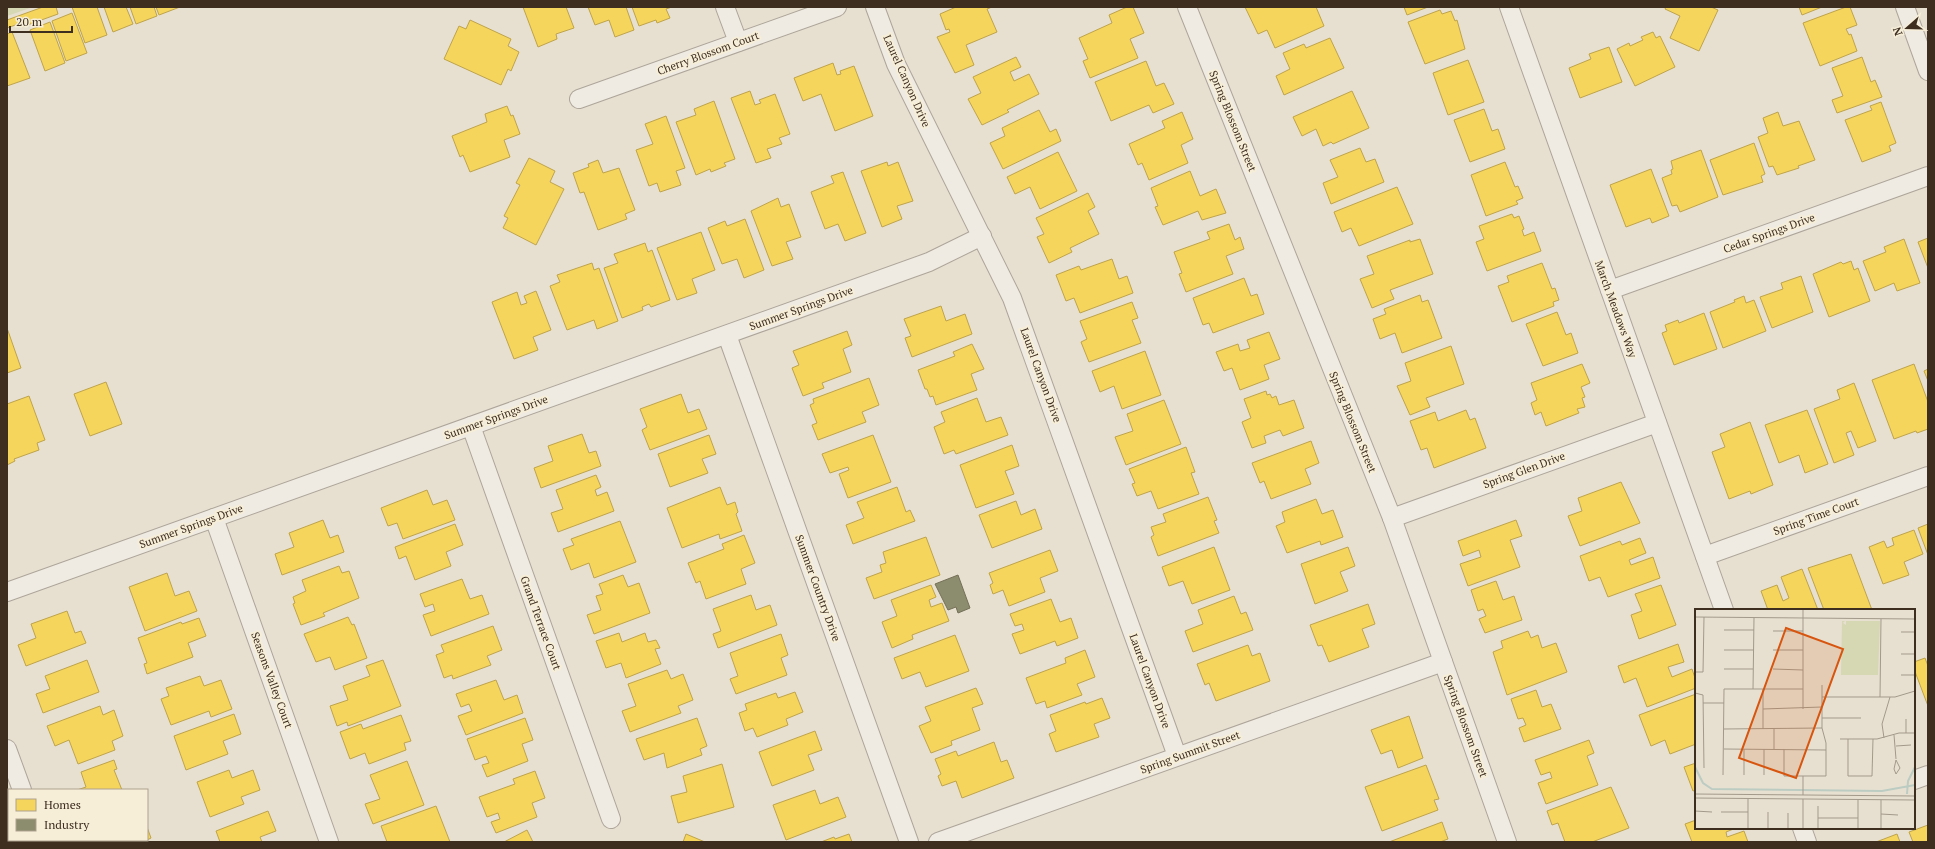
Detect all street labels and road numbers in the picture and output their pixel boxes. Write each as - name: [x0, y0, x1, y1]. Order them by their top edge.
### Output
- street label: Cherry Blossom Court: [655, 28, 761, 78]
- street label: Laurel Canyon Drive: [880, 33, 934, 130]
- street label: Spring Blossom Street: [1206, 68, 1260, 174]
- street label: Cedar Springs Drive: [1721, 210, 1817, 256]
- street label: March Meadows Way: [1592, 259, 1640, 360]
- street label: Summer Springs Drive: [747, 283, 855, 333]
- street label: Laurel Canyon Drive: [1017, 326, 1065, 425]
- street label: Spring Blossom Street: [1326, 369, 1380, 475]
- street label: Summer Springs Drive: [442, 392, 550, 442]
- street label: Spring Glen Drive: [1481, 448, 1567, 491]
- street label: Spring Time Court: [1771, 494, 1861, 538]
- street label: Summer Springs Drive: [137, 501, 245, 551]
- street label: Summer Country Drive: [792, 533, 844, 644]
- street label: Grand Terrace Court: [517, 574, 565, 672]
- street label: Seasons Valley Court: [248, 630, 296, 730]
- street label: Laurel Canyon Drive: [1126, 632, 1174, 731]
- street label: Spring Blossom Street: [1441, 673, 1491, 779]
- street label: Spring Summit Street: [1138, 727, 1242, 777]

